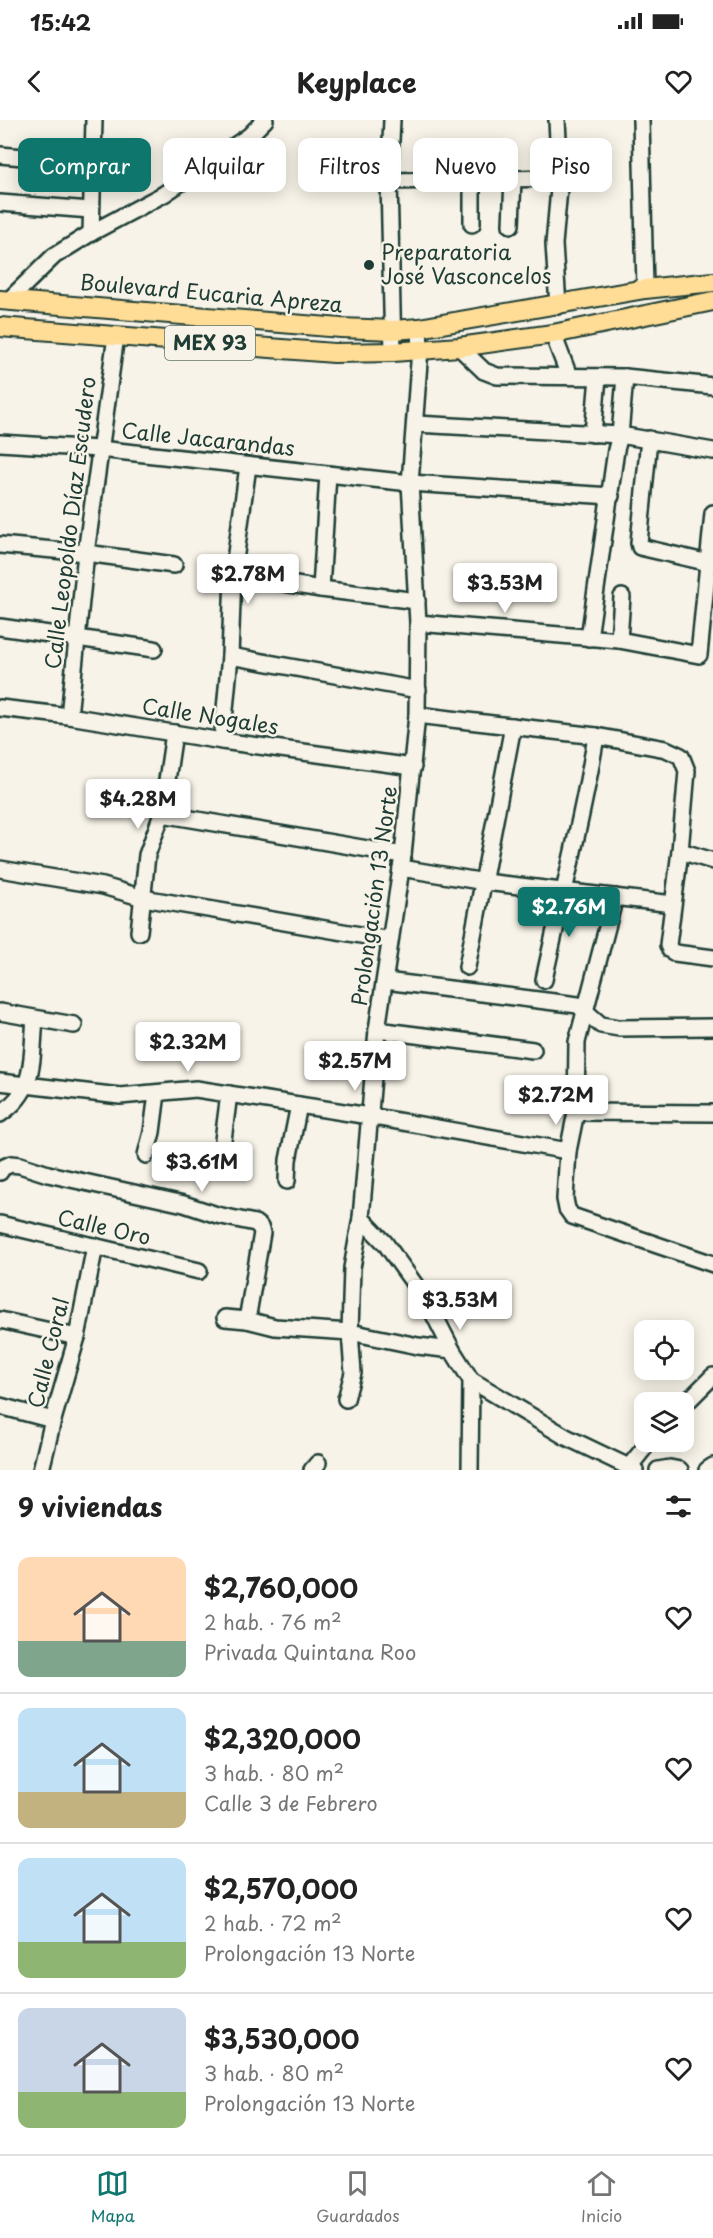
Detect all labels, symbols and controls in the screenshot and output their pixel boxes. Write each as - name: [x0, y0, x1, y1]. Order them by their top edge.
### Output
- text: 15:42: [30, 5, 91, 38]
- text: Keyplace: [296, 61, 417, 102]
- icon: back: [18, 65, 51, 98]
- icon: heart: [662, 65, 695, 98]
- chip: Comprar: [18, 138, 151, 192]
- chip: Alquilar: [163, 138, 286, 192]
- chip: Filtros: [298, 138, 401, 192]
- chip: Nuevo: [413, 138, 518, 192]
- chip: Piso: [530, 138, 612, 192]
- place label: Preparatoria José Vasconcelos: [381, 235, 551, 291]
- marker: Preparatoria José Vasconcelos: [362, 258, 376, 272]
- street label: Boulevard Eucaria Apreza: [79, 265, 344, 319]
- road number: MEX 93: [165, 326, 255, 360]
- street label: Calle Leopoldo Díaz Escudero: [35, 375, 103, 671]
- street label: Calle Jacarandas: [120, 413, 296, 463]
- pin: $2.78M: [199, 554, 297, 605]
- text: $2.78M: [211, 558, 285, 588]
- pin: $3.53M: [456, 563, 554, 614]
- text: $3.53M: [467, 567, 543, 597]
- street label: Calle Nogales: [140, 688, 281, 742]
- pin: $4.28M: [89, 779, 187, 830]
- text: $4.28M: [100, 783, 176, 813]
- street label: Prolongación 13 Norte: [342, 784, 404, 1008]
- pin: $2.76M: [520, 887, 618, 938]
- text: $2.76M: [532, 891, 606, 921]
- pin: $2.32M: [139, 1022, 237, 1073]
- text: $2.32M: [149, 1026, 227, 1056]
- pin: $2.57M: [306, 1041, 404, 1092]
- text: $2.57M: [318, 1045, 392, 1075]
- pin: $2.72M: [507, 1075, 605, 1126]
- text: $2.72M: [518, 1079, 594, 1109]
- pin: $3.61M: [153, 1142, 251, 1193]
- text: $3.61M: [166, 1146, 238, 1176]
- street label: Calle Oro: [55, 1200, 154, 1252]
- pin: $3.53M: [411, 1280, 509, 1331]
- text: $3.53M: [422, 1284, 498, 1314]
- street label: Calle Coral: [18, 1294, 76, 1411]
- map controls: [634, 1320, 694, 1452]
- button: locate: [634, 1320, 694, 1380]
- button: layers: [634, 1392, 694, 1452]
- text: 9 viviendas: [18, 1487, 163, 1526]
- icon: filters: [662, 1490, 695, 1523]
- text: $2,760,000: [204, 1568, 358, 1607]
- icon: home: [66, 1581, 138, 1653]
- icon: heart: [662, 1601, 695, 1634]
- text: 2 hab. · 76 m²: [204, 1607, 341, 1637]
- text: Privada Quintana Roo: [204, 1637, 416, 1667]
- text: $2,320,000: [204, 1719, 361, 1758]
- icon: home: [66, 1732, 138, 1804]
- icon: heart: [662, 1752, 695, 1785]
- text: 3 hab. · 80 m²: [204, 1758, 344, 1788]
- text: Calle 3 de Febrero: [204, 1788, 378, 1818]
- text: $2,570,000: [204, 1869, 358, 1908]
- icon: home: [66, 1882, 138, 1954]
- icon: heart: [662, 1902, 695, 1935]
- text: 2 hab. · 72 m²: [204, 1908, 342, 1938]
- text: Prolongación 13 Norte: [204, 1938, 415, 1968]
- text: $3,530,000: [204, 2019, 360, 2058]
- icon: home: [66, 2032, 138, 2104]
- icon: heart: [662, 2052, 695, 2085]
- text: 3 hab. · 80 m²: [204, 2058, 344, 2088]
- text: Prolongación 13 Norte: [204, 2088, 415, 2118]
- tab: Mapa: [91, 2167, 135, 2227]
- tab: Guardados: [316, 2167, 400, 2227]
- tab: Inicio: [581, 2167, 622, 2227]

